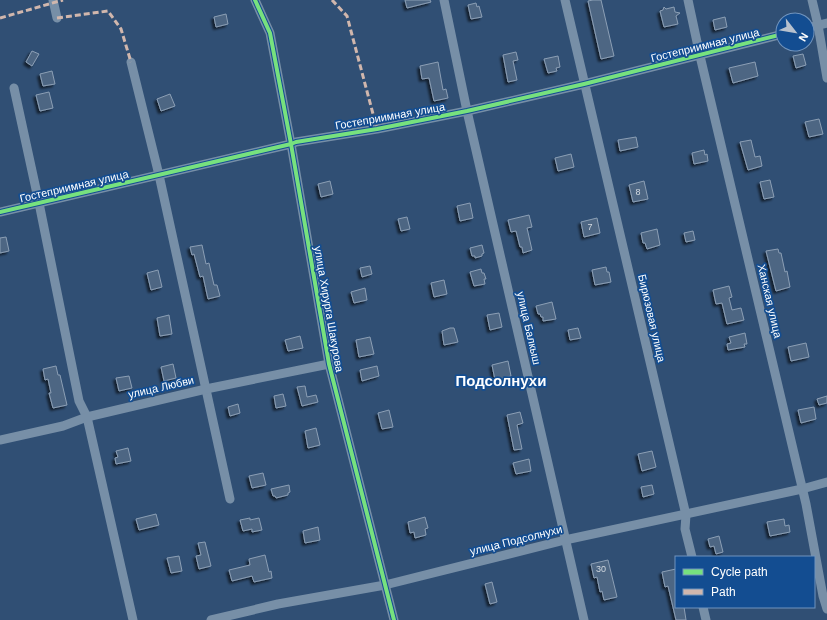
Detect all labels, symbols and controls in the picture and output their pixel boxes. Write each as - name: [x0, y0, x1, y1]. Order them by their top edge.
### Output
- north arrow: [775, 12, 815, 52]
- street label: Гостеприимная улица: [650, 26, 761, 64]
- text: N: [796, 31, 811, 44]
- street label: Гостеприимная улица: [334, 100, 447, 132]
- street label: Гостеприимная улица: [18, 167, 130, 204]
- house number: 8: [635, 187, 641, 197]
- house number: 7: [587, 222, 593, 232]
- street label: улица Хирурга Шакурова: [312, 245, 346, 374]
- street label: Ханская улица: [756, 263, 785, 340]
- street label: Бирюзовая улица: [636, 273, 668, 364]
- street label: улица Балкыш: [515, 290, 543, 366]
- district label: Подсолнухи: [456, 372, 546, 389]
- street label: улица Любви: [127, 374, 195, 400]
- street label: улица Подсолнухи: [469, 523, 563, 557]
- legend: [675, 556, 815, 608]
- house number: 30: [596, 564, 606, 574]
- text: Cycle path: [711, 565, 768, 579]
- text: Path: [711, 585, 736, 599]

